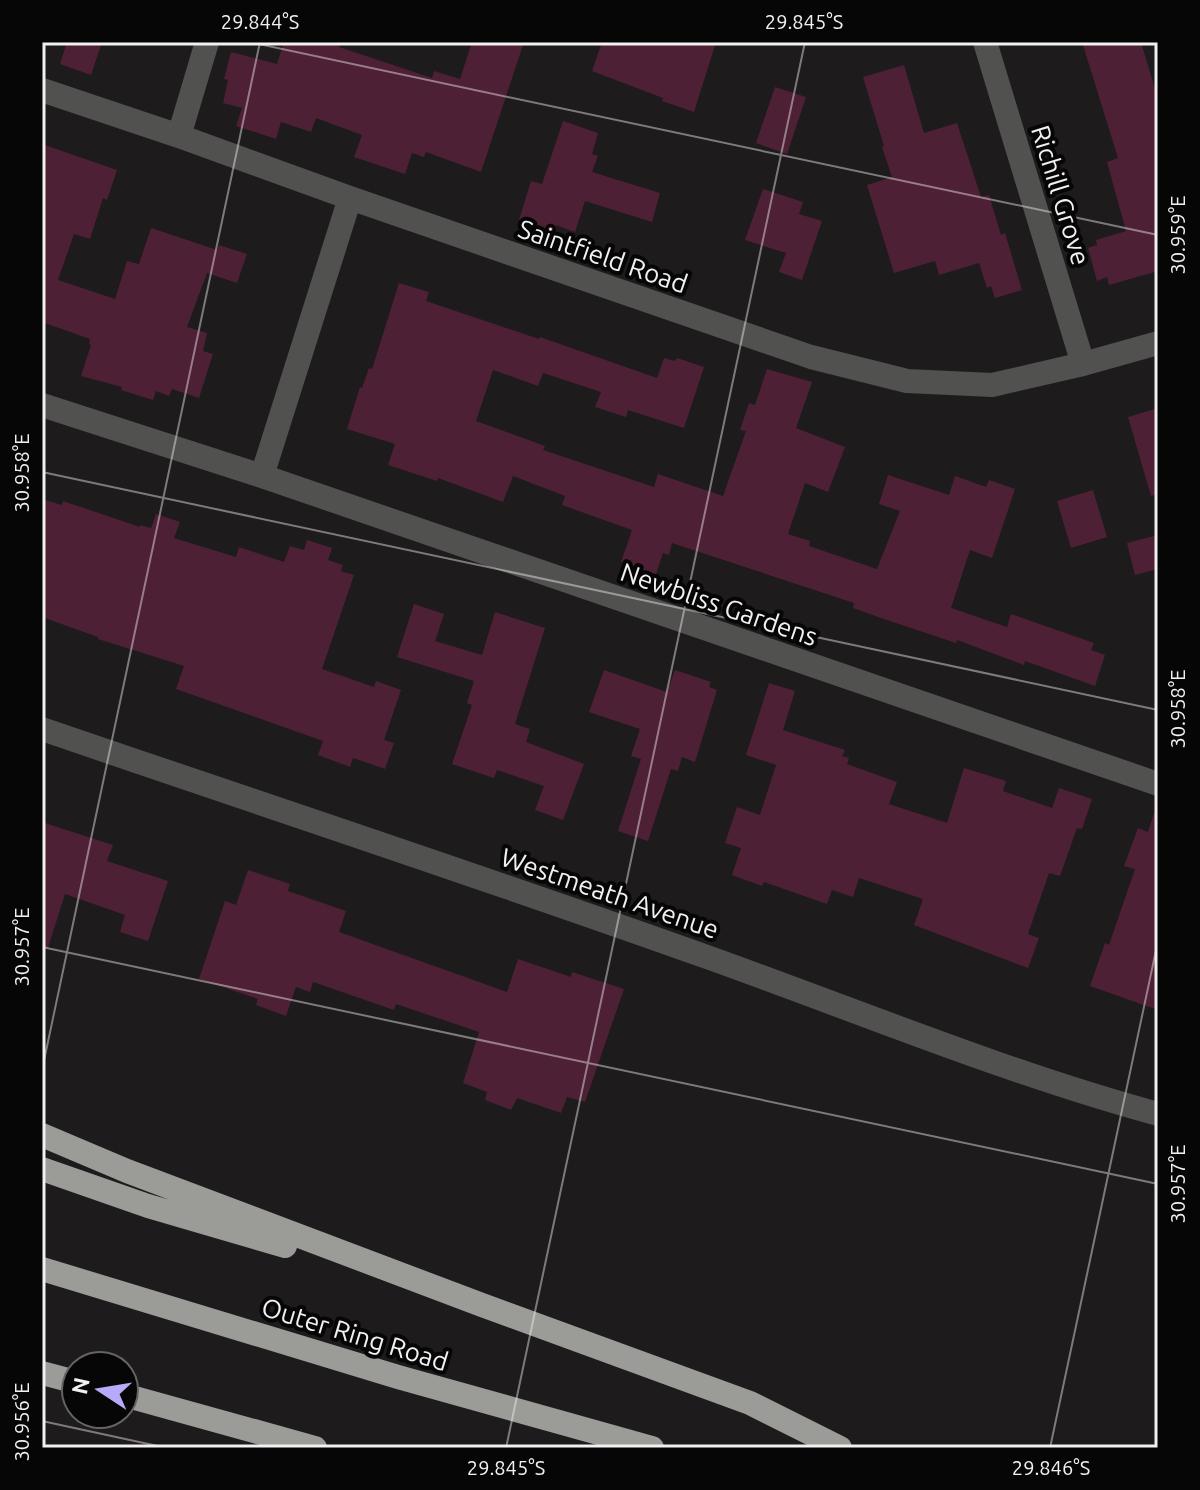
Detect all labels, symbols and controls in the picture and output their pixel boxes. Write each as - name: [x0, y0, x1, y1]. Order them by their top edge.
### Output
- text: 29.844°S: [221, 10, 299, 33]
- text: 29.845°S: [765, 10, 843, 33]
- street label: Richill Grove: [1026, 122, 1096, 268]
- text: 30.959°E: [1166, 196, 1189, 275]
- street label: Saintfield Road: [515, 213, 691, 299]
- text: 30.958°E: [10, 434, 33, 513]
- street label: Newbliss Gardens: [617, 557, 821, 651]
- text: 30.958°E: [1166, 670, 1189, 749]
- street label: Westmeath Avenue: [497, 842, 723, 944]
- text: 30.957°E: [10, 908, 33, 987]
- text: 30.957°E: [1166, 1145, 1189, 1224]
- street label: Outer Ring Road: [258, 1292, 452, 1376]
- north arrow: [60, 1350, 140, 1430]
- text: N: [66, 1375, 94, 1396]
- text: 30.956°E: [10, 1383, 33, 1462]
- text: 29.845°S: [467, 1456, 545, 1479]
- text: 29.846°S: [1012, 1456, 1090, 1479]

